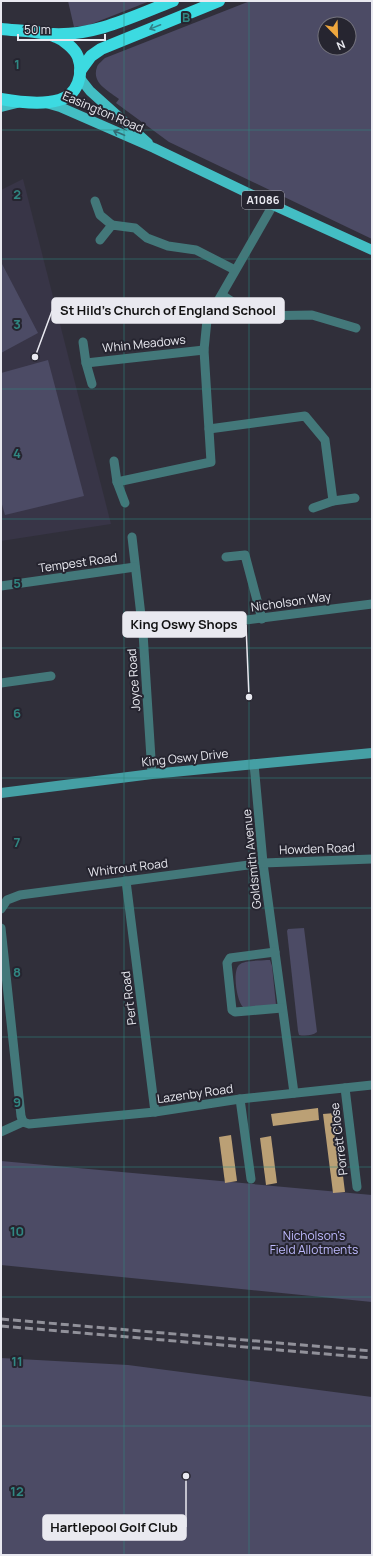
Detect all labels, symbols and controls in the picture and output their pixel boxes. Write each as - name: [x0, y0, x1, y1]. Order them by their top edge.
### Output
- text: B: [182, 8, 190, 26]
- scale bar: [18, 16, 105, 42]
- north arrow: [317, 16, 357, 56]
- text: 50 m: [24, 21, 51, 38]
- one-way arrow: [149, 23, 161, 31]
- text: N: [334, 37, 348, 54]
- text: 1: [14, 55, 20, 73]
- street label: Easington Road: [60, 87, 146, 136]
- one-way arrow: [113, 129, 125, 136]
- text: 2: [13, 185, 21, 203]
- road number: A1086: [242, 191, 284, 209]
- callout: St Hild's Church of England School: [52, 298, 284, 323]
- text: St Hild's Church of England School: [60, 301, 276, 319]
- text: 3: [13, 315, 21, 333]
- street label: Whin Meadows: [101, 331, 186, 356]
- text: 4: [13, 444, 21, 462]
- street label: Tempest Road: [37, 549, 118, 576]
- text: 5: [13, 574, 21, 592]
- street label: Nicholson Way: [250, 587, 333, 616]
- callout: King Oswy Shops: [123, 612, 246, 637]
- text: King Oswy Shops: [130, 615, 238, 633]
- street label: Joyce Road: [123, 648, 144, 712]
- text: 6: [13, 704, 21, 722]
- street label: King Oswy Drive: [141, 744, 229, 771]
- street label: Goldsmith Avenue: [238, 808, 265, 910]
- text: 7: [14, 833, 21, 851]
- street label: Howden Road: [279, 839, 355, 858]
- street label: Whitrout Road: [87, 854, 169, 881]
- text: 8: [13, 963, 21, 981]
- street label: Pert Road: [117, 970, 140, 1026]
- street label: Lazenby Road: [156, 1080, 234, 1107]
- text: 9: [13, 1093, 21, 1111]
- street label: Porrett Close: [326, 1102, 351, 1176]
- text: 10: [10, 1222, 24, 1240]
- park label: Nicholson's Field Allotments: [270, 1227, 358, 1258]
- text: 11: [11, 1352, 23, 1370]
- text: 12: [10, 1482, 24, 1500]
- callout: Hartlepool Golf Club: [43, 1515, 186, 1540]
- text: Hartlepool Golf Club: [50, 1518, 178, 1536]

